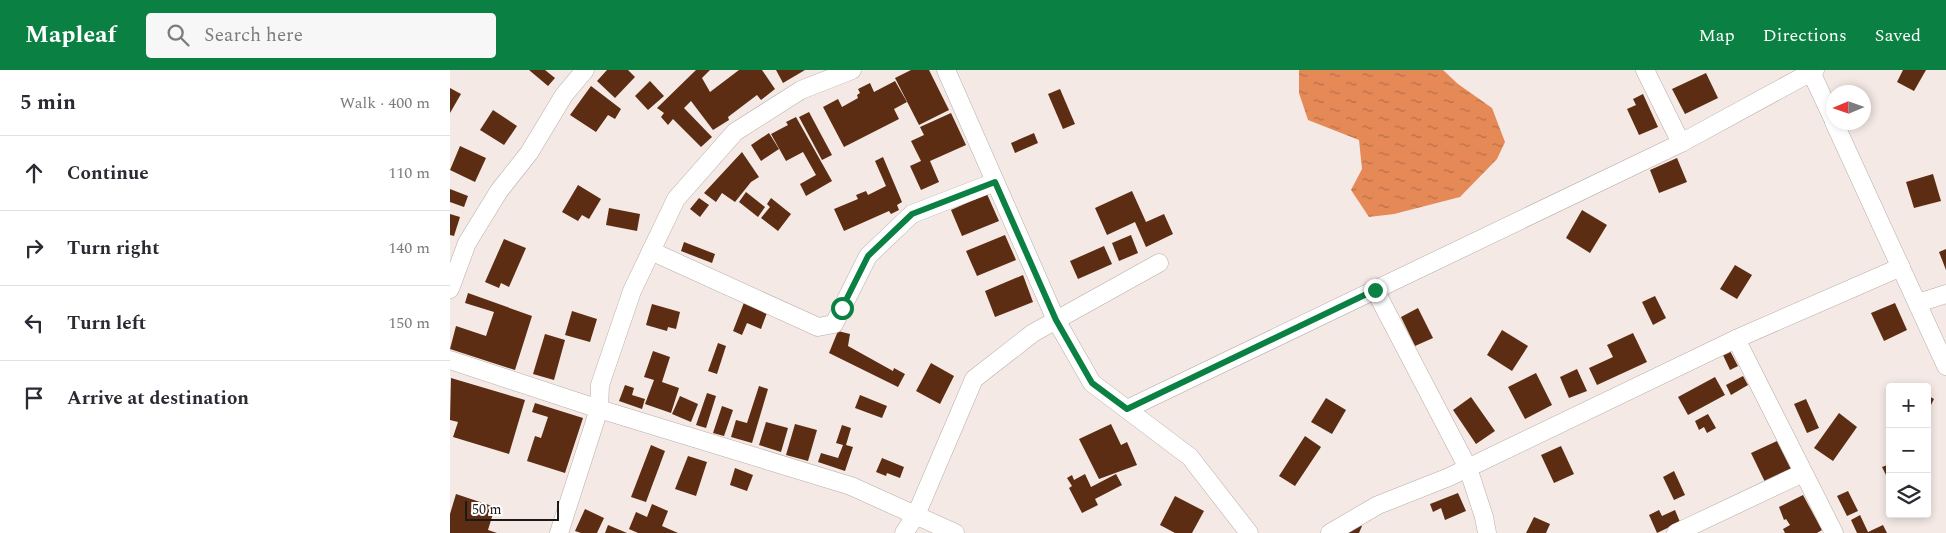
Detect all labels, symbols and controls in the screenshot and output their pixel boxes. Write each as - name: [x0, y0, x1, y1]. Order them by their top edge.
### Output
- search box: [146, 13, 496, 58]
- text: Mapleaf: [25, 17, 116, 53]
- icon: search: [164, 21, 192, 49]
- text: Search here: [204, 21, 303, 50]
- text: Map: [1699, 22, 1735, 49]
- text: Directions: [1763, 22, 1847, 49]
- text: Saved: [1875, 22, 1921, 49]
- north arrow: [1826, 85, 1871, 130]
- text: 5 min: [20, 87, 76, 119]
- text: Walk · 400 m: [339, 91, 430, 115]
- icon: ahead: [20, 159, 48, 187]
- text: Continue: [67, 159, 149, 188]
- text: 110 m: [388, 161, 430, 185]
- icon: right: [20, 234, 48, 262]
- text: Turn right: [67, 234, 160, 263]
- text: 140 m: [388, 236, 430, 260]
- route end: [1364, 279, 1387, 302]
- route start: [831, 297, 854, 320]
- icon: left: [20, 309, 48, 337]
- text: Turn left: [67, 309, 146, 338]
- text: 150 m: [388, 311, 430, 335]
- map controls: [1886, 383, 1931, 518]
- button: +: [1886, 383, 1931, 428]
- icon: arrive: [20, 384, 48, 412]
- text: Arrive at destination: [67, 384, 249, 413]
- button: −: [1886, 428, 1931, 473]
- button: layers: [1886, 473, 1931, 518]
- scale bar: [465, 498, 559, 521]
- text: 50 m: [472, 499, 502, 520]

